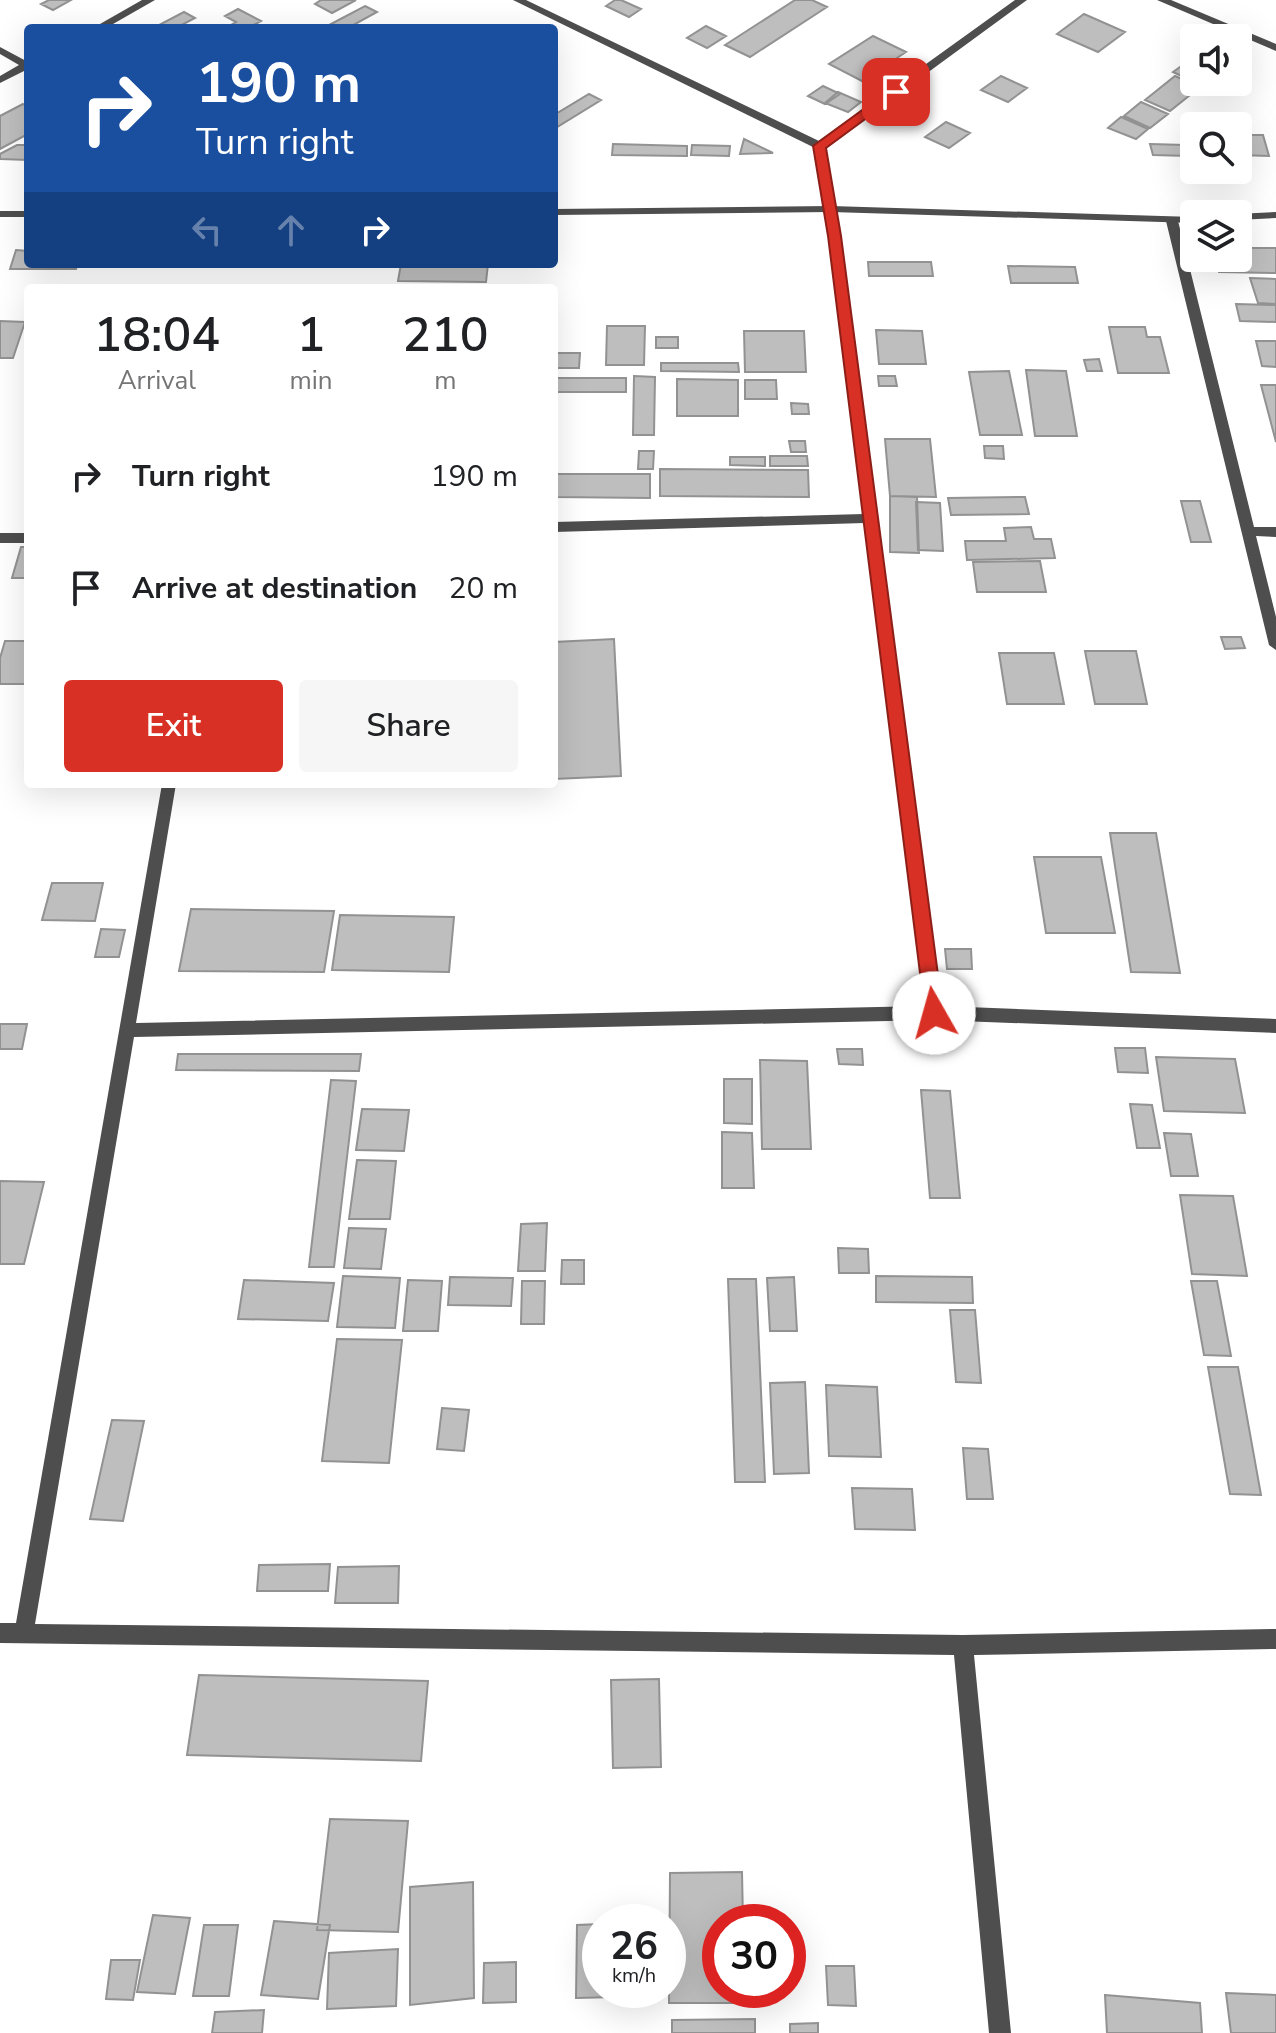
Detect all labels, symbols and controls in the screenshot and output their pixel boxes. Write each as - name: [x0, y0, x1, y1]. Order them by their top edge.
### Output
- map controls: [1180, 24, 1252, 272]
- button: sound: [1180, 24, 1252, 96]
- text: 190 m: [196, 45, 361, 122]
- icon: right: [64, 56, 168, 160]
- pin: [862, 58, 930, 126]
- icon: arrive: [874, 70, 918, 114]
- button: search: [1180, 112, 1252, 184]
- text: Turn right: [196, 118, 353, 167]
- button: layers: [1180, 200, 1252, 272]
- icon: left: [185, 208, 229, 252]
- icon: ahead: [269, 208, 313, 252]
- icon: right: [353, 208, 397, 252]
- text: 18:04: [93, 302, 220, 368]
- text: 1: [297, 302, 325, 368]
- text: 210: [402, 302, 489, 368]
- text: Arrival: [118, 363, 196, 398]
- text: min: [290, 363, 333, 398]
- text: m: [434, 363, 456, 398]
- icon: right: [64, 454, 108, 498]
- text: Turn right: [132, 456, 270, 497]
- text: 190 m: [431, 456, 518, 497]
- icon: arrive: [64, 566, 108, 610]
- text: Arrive at destination: [132, 568, 417, 609]
- text: 20 m: [449, 568, 518, 609]
- button: Exit: [64, 680, 283, 772]
- button: Share: [299, 680, 518, 772]
- position arrow: [892, 971, 976, 1055]
- speed limit sign: 30: [702, 1904, 806, 2008]
- text: 26: [610, 1919, 658, 1973]
- text: km/h: [612, 1962, 656, 1989]

